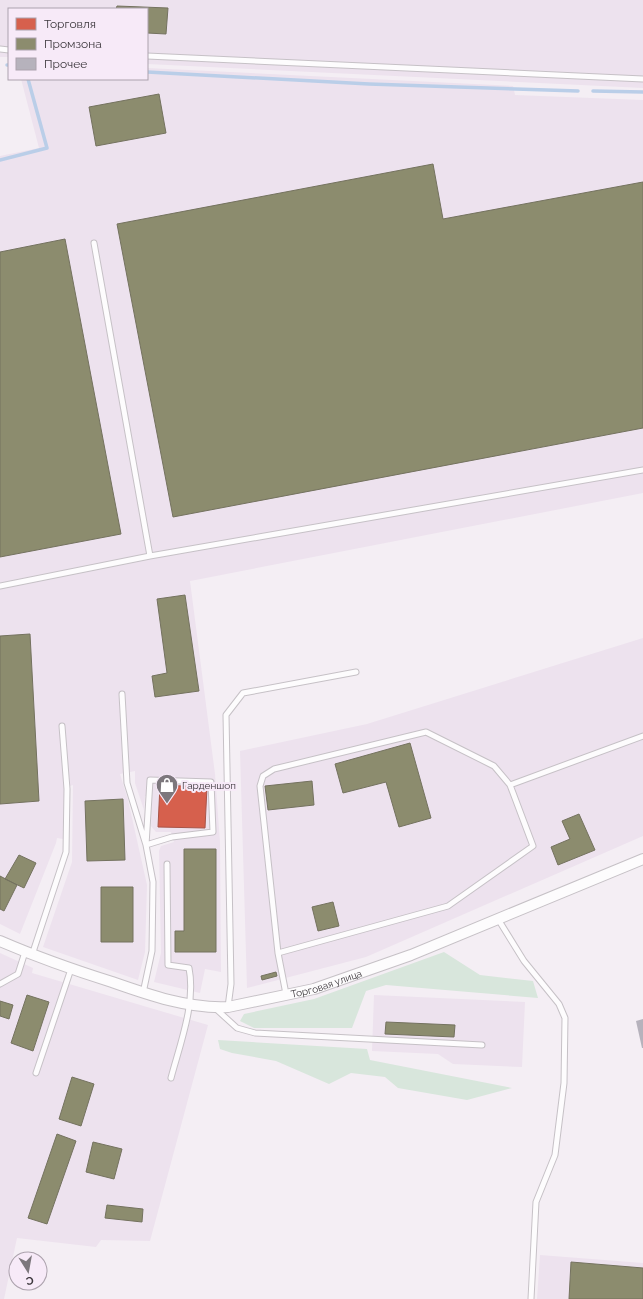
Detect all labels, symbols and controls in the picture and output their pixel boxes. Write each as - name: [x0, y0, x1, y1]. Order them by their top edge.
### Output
- legend: [8, 8, 148, 80]
- text: Торговля: [44, 17, 96, 31]
- text: Промзона: [44, 37, 102, 51]
- text: Прочее: [44, 57, 87, 71]
- shop icon: Гарденшоп: [154, 772, 180, 805]
- place label: Гарденшоп: [182, 780, 236, 791]
- street label: Торговая улица: [290, 968, 363, 1000]
- north arrow: [8, 1251, 48, 1291]
- text: С: [24, 1273, 35, 1288]

